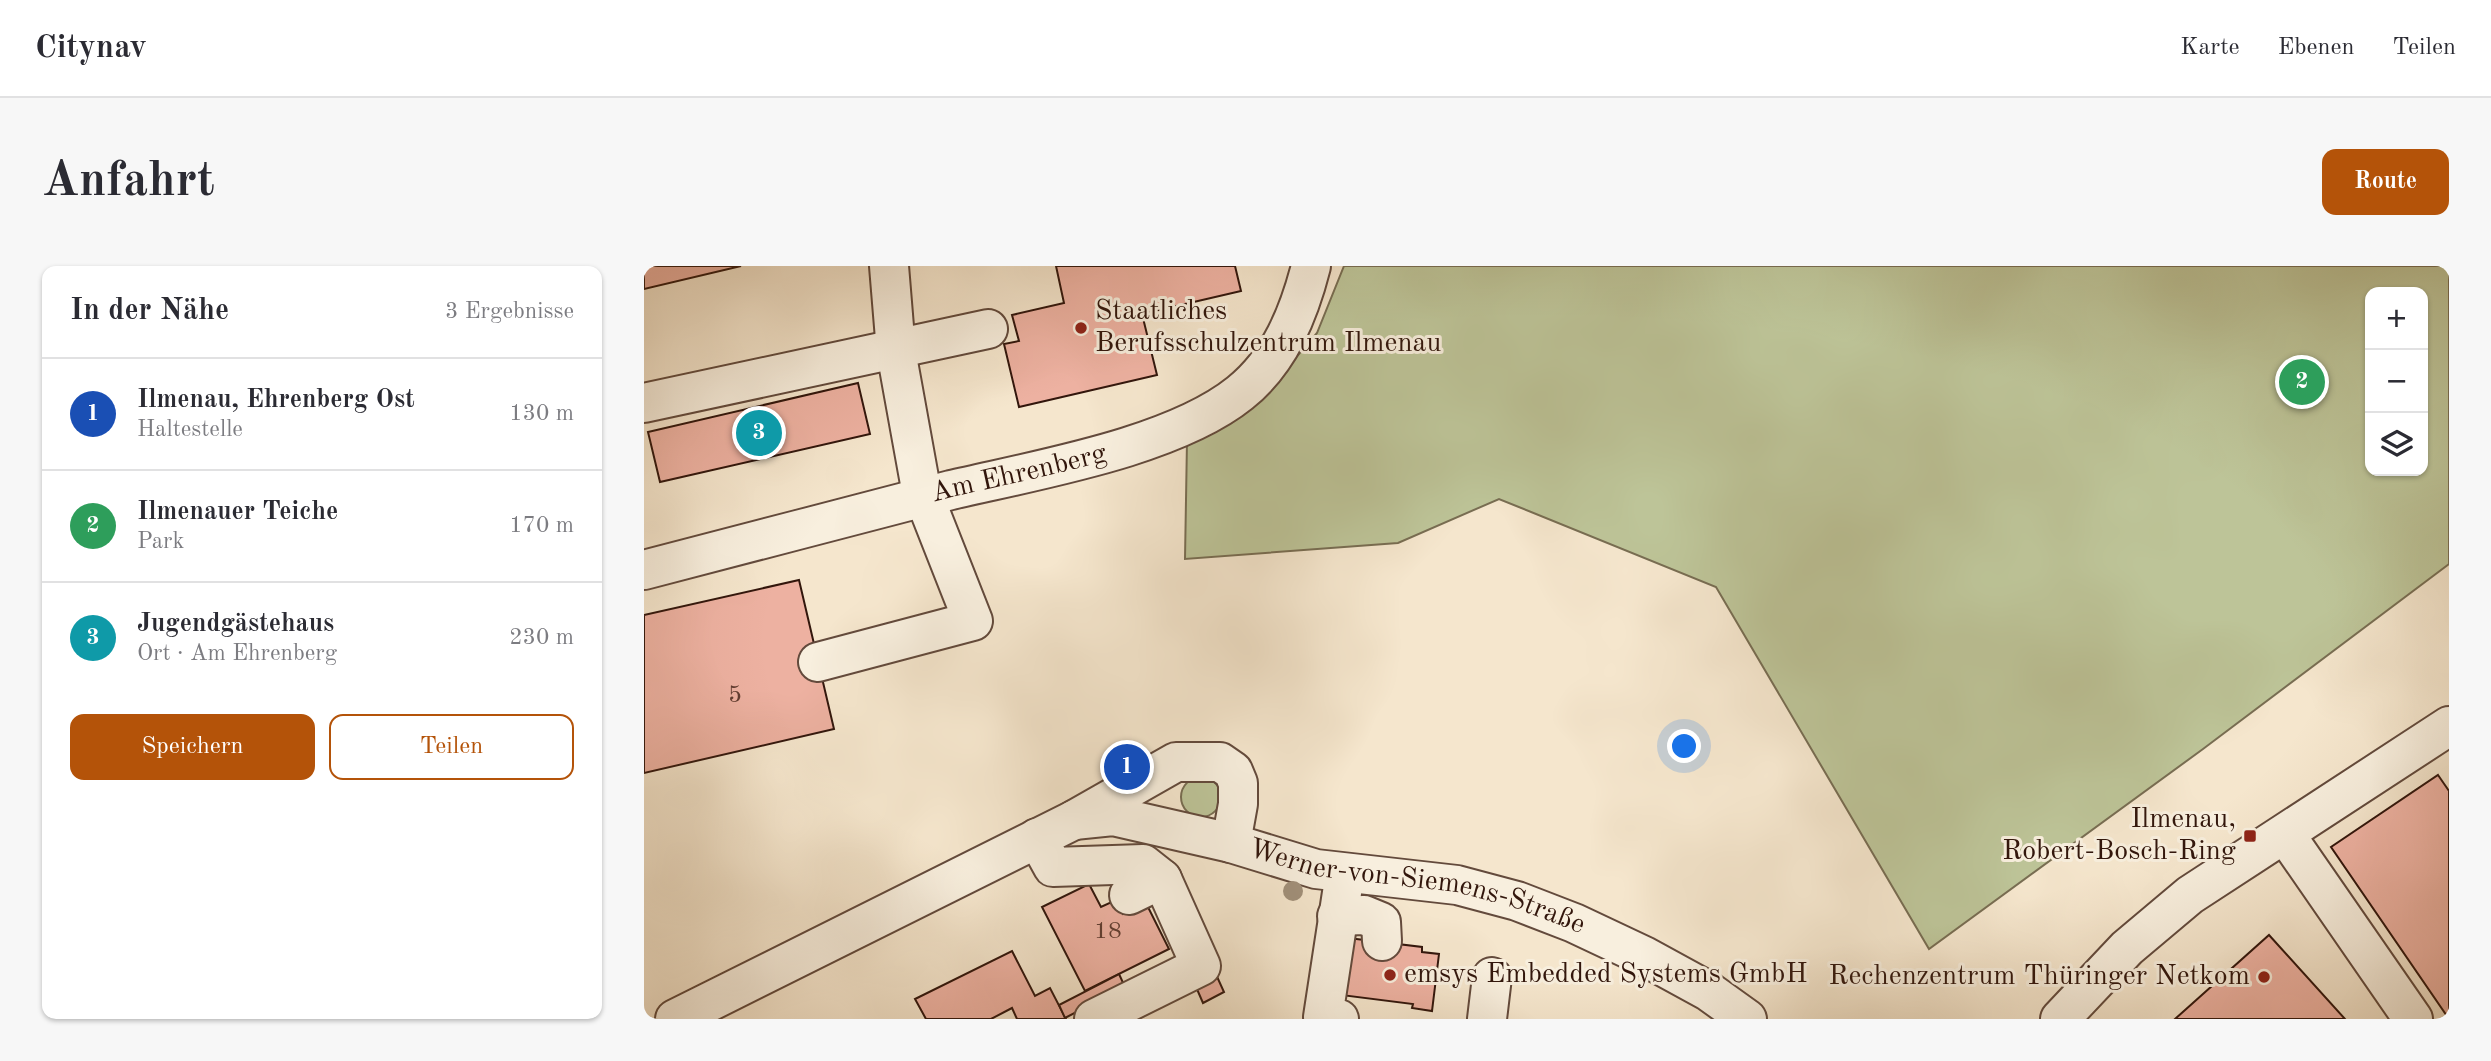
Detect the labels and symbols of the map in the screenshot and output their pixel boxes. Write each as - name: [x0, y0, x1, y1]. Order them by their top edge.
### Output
- place label: Staatliches Berufsschulzentrum Ilmenau: [1095, 298, 1441, 358]
- marker: Staatliches Berufsschulzentrum Ilmenau: [1073, 320, 1089, 336]
- pin: 2: [2279, 356, 2325, 408]
- pin: 3: [736, 407, 782, 459]
- street label: Am Ehrenberg: [928, 440, 1110, 508]
- house number: 5: [728, 684, 742, 708]
- your location: [1667, 729, 1701, 763]
- pin: 1: [1104, 741, 1150, 793]
- place label: Ilmenau, Robert-Bosch-Ring: [2002, 806, 2236, 866]
- marker: Ilmenau, Robert-Bosch-Ring: [2242, 828, 2258, 844]
- street label: Werner-von-Siemens-Straße: [1245, 835, 1589, 940]
- house number: 18: [1094, 920, 1122, 944]
- place label: emsys Embedded Systems GmbH: [1404, 961, 1807, 989]
- place label: Rechenzentrum Thüringer Netkom: [1828, 963, 2250, 991]
- marker: emsys Embedded Systems GmbH: [1382, 967, 1398, 983]
- marker: Rechenzentrum Thüringer Netkom: [2256, 969, 2272, 985]

